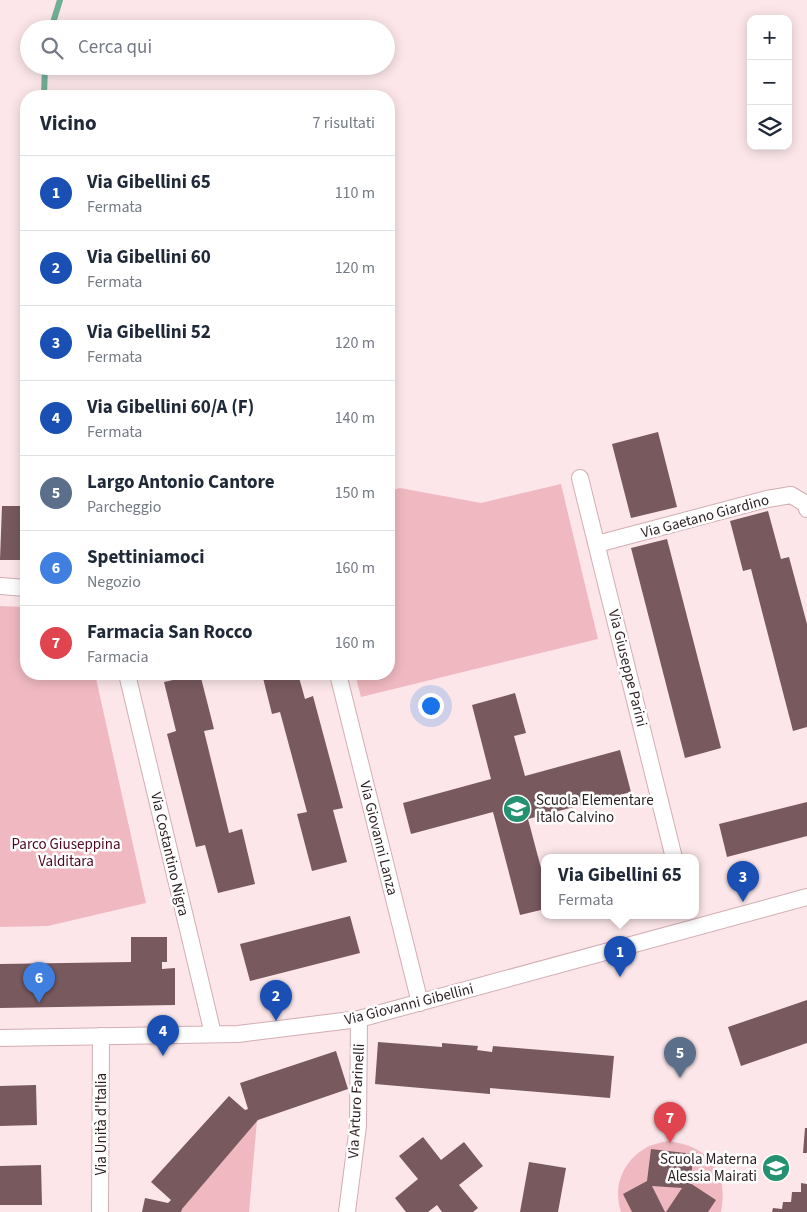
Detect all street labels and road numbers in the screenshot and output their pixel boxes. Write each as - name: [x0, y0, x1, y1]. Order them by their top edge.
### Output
- street label: Via Gaetano Giardino: [639, 489, 771, 544]
- street label: Via Giuseppe Parini: [603, 607, 652, 729]
- street label: Via Giovanni Lanza: [354, 779, 403, 897]
- street label: Via Costantino Nigra: [145, 790, 194, 918]
- street label: Via Giovanni Gibellini: [342, 978, 476, 1031]
- street label: Via Arturo Farinelli: [343, 1043, 370, 1159]
- street label: Via Unità d'Italia: [91, 1073, 112, 1175]

